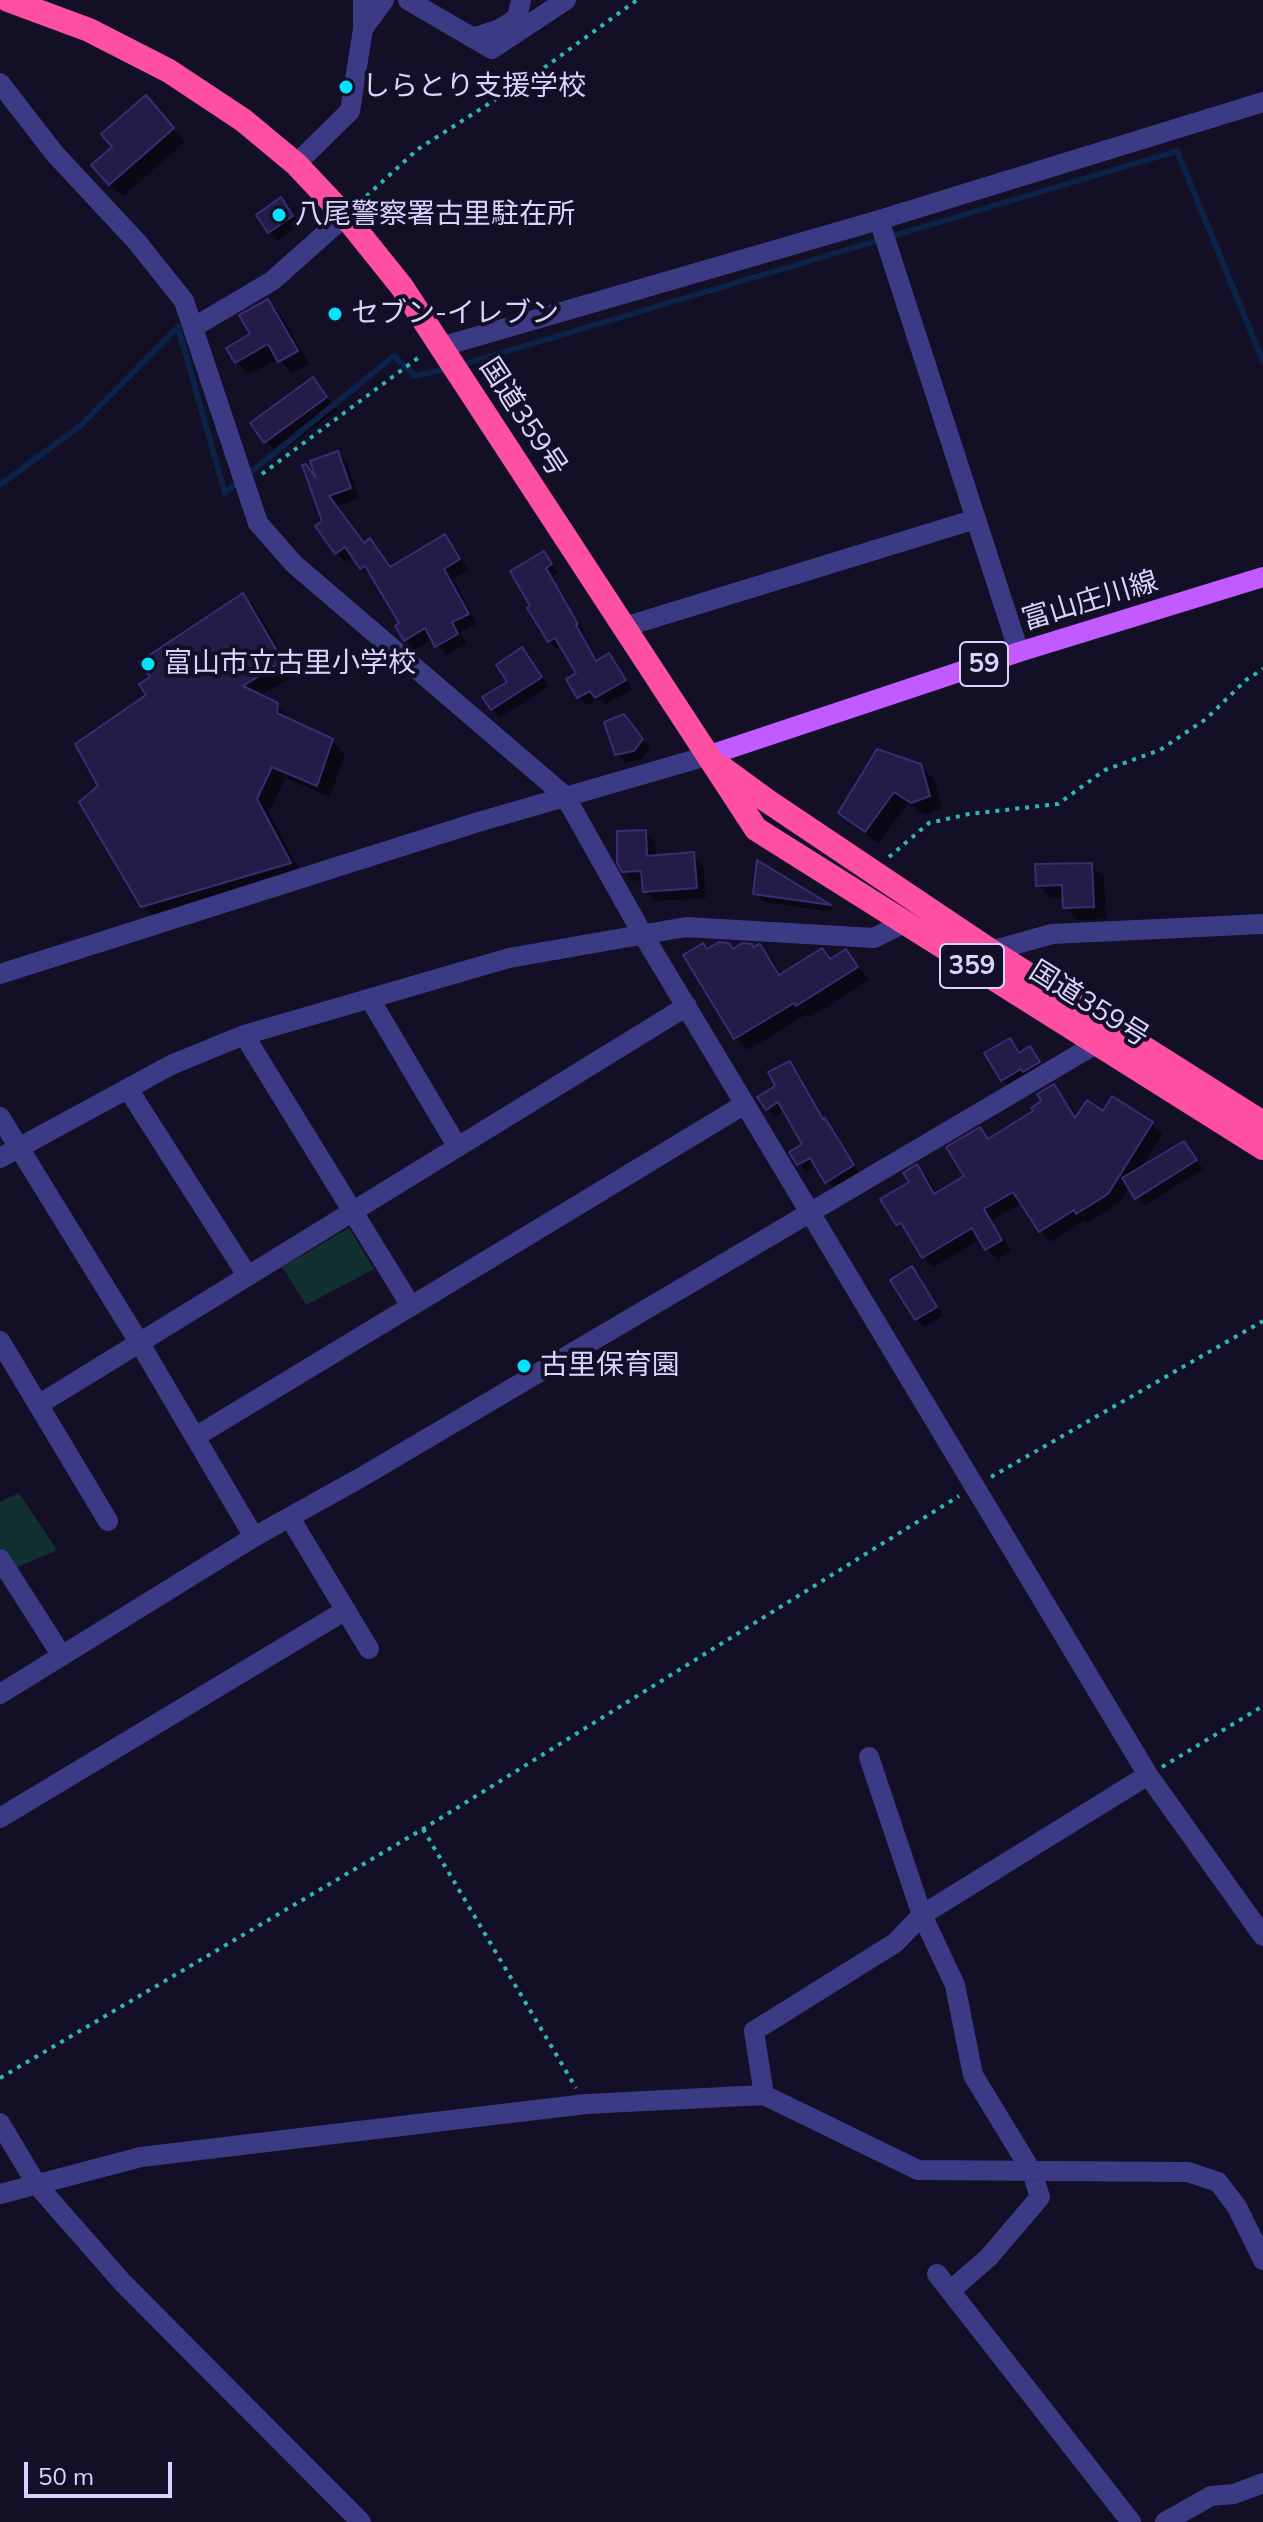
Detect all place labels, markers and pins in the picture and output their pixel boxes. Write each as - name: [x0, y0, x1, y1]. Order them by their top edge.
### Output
- place label: しらとり支援学校: [362, 70, 586, 104]
- marker: しらとり支援学校: [337, 78, 355, 96]
- place label: 八尾警察署古里駐在所: [295, 198, 575, 232]
- marker: 八尾警察署古里駐在所: [270, 206, 288, 224]
- place label: セブン-イレブン: [351, 297, 559, 331]
- marker: セブン-イレブン: [326, 305, 344, 323]
- place label: 富山市立古里小学校: [164, 647, 416, 681]
- marker: 富山市立古里小学校: [139, 655, 157, 673]
- place label: 古里保育園: [540, 1349, 680, 1383]
- marker: 古里保育園: [515, 1357, 533, 1375]

